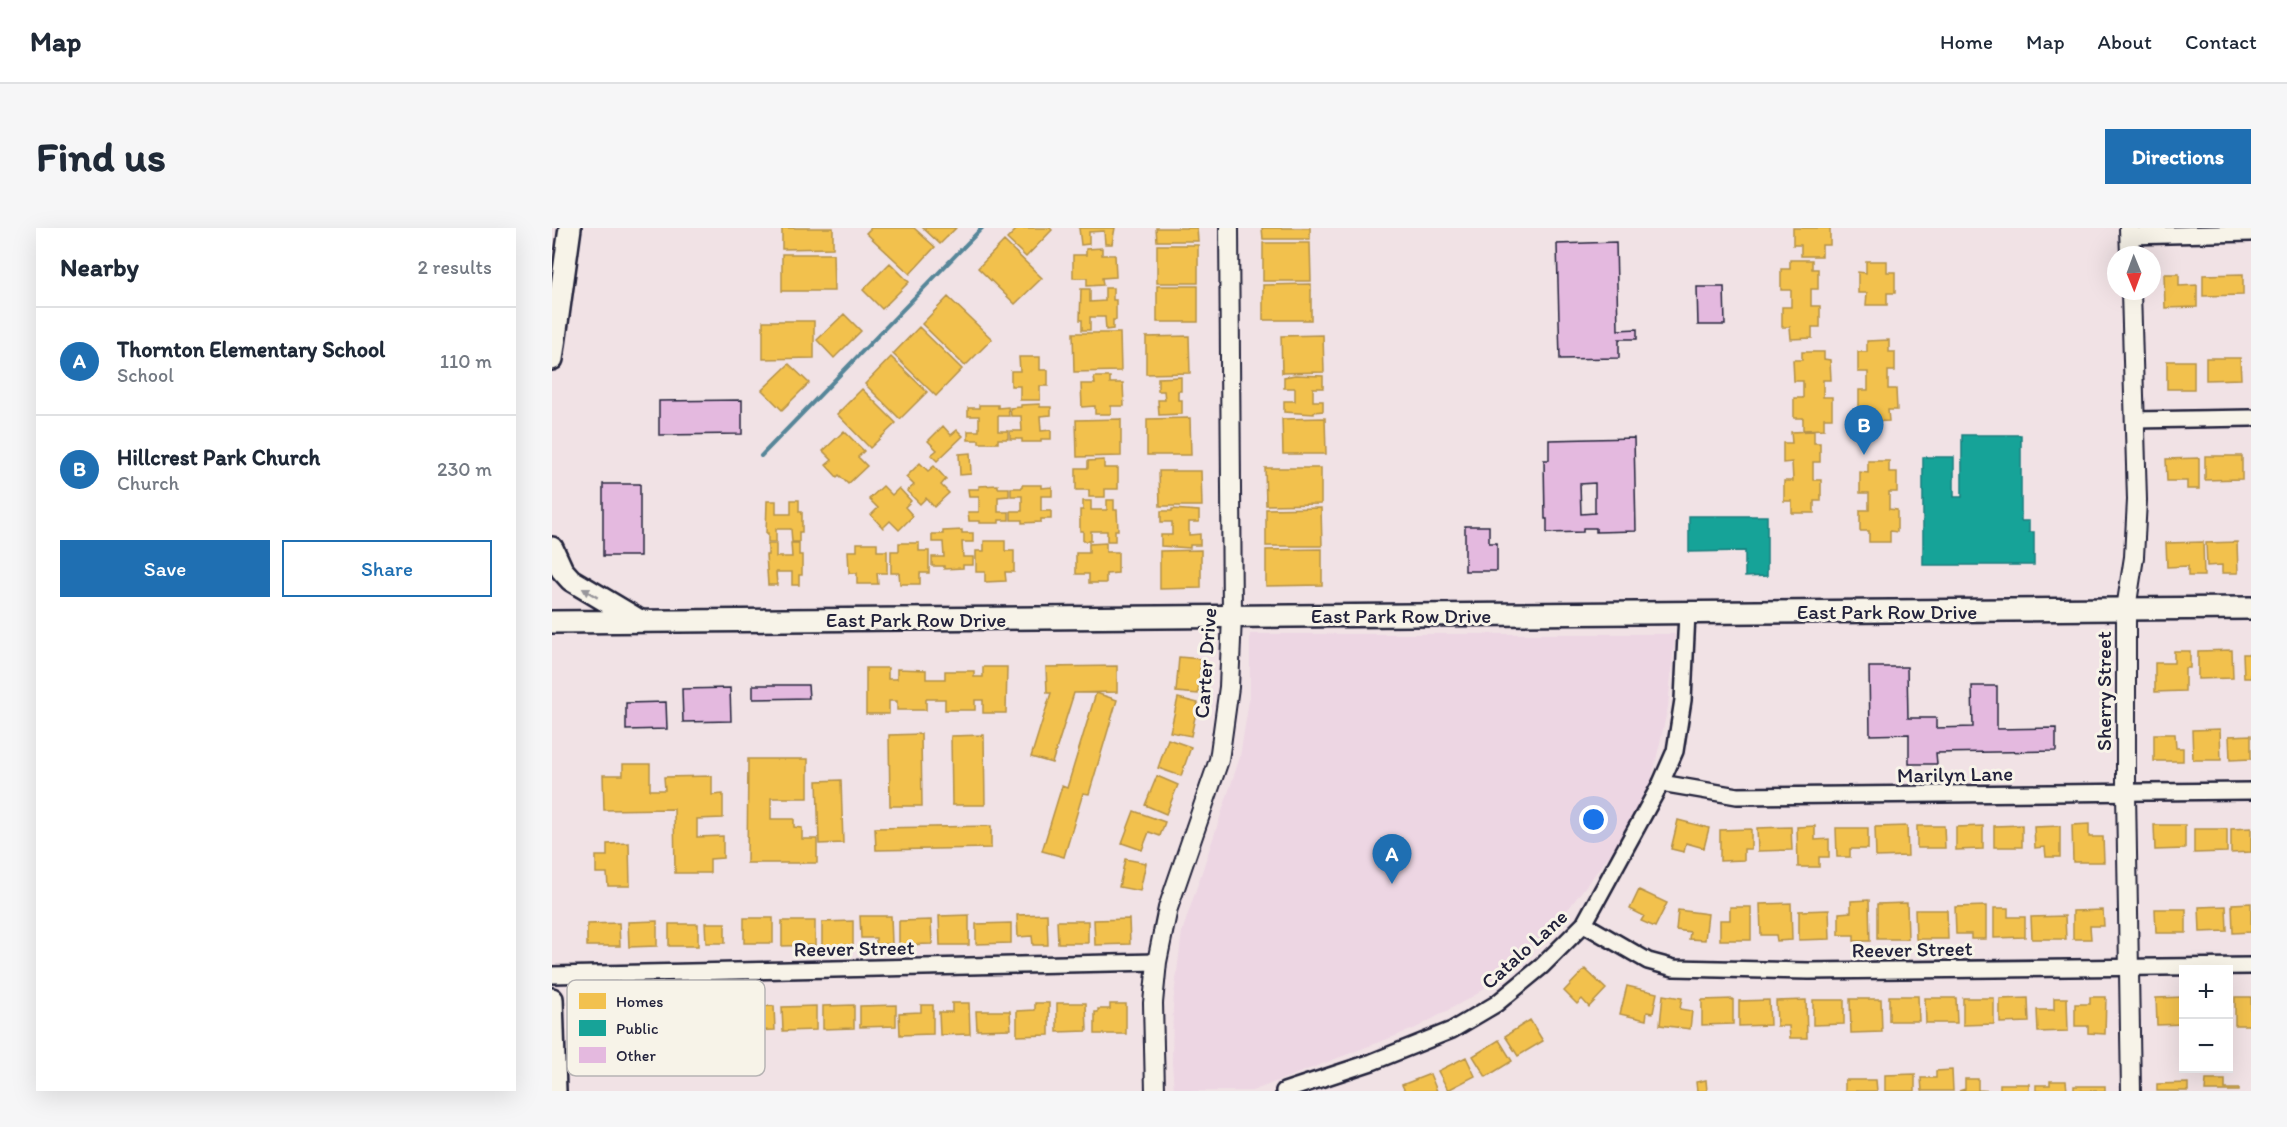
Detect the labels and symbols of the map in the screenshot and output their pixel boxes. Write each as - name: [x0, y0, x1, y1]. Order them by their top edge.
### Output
- north arrow: [2107, 246, 2161, 300]
- pin: B: [1844, 406, 1884, 455]
- one-way arrow: [582, 587, 598, 598]
- street label: East Park Row Drive: [1797, 599, 1977, 624]
- street label: East Park Row Drive: [1311, 603, 1491, 628]
- street label: East Park Row Drive: [826, 607, 1006, 632]
- street label: Carter Drive: [1189, 607, 1221, 719]
- street label: Sherry Street: [2091, 631, 2116, 751]
- street label: Marilyn Lane: [1897, 760, 2013, 788]
- your location: [1579, 805, 1608, 834]
- pin: A: [1372, 834, 1412, 884]
- street label: Catalo Lane: [1476, 904, 1572, 994]
- street label: Reever Street: [793, 934, 915, 962]
- street label: Reever Street: [1851, 935, 1973, 963]
- legend: [567, 980, 765, 1076]
- text: Homes: [616, 992, 663, 1011]
- text: Public: [616, 1019, 658, 1038]
- text: Other: [616, 1046, 656, 1065]

